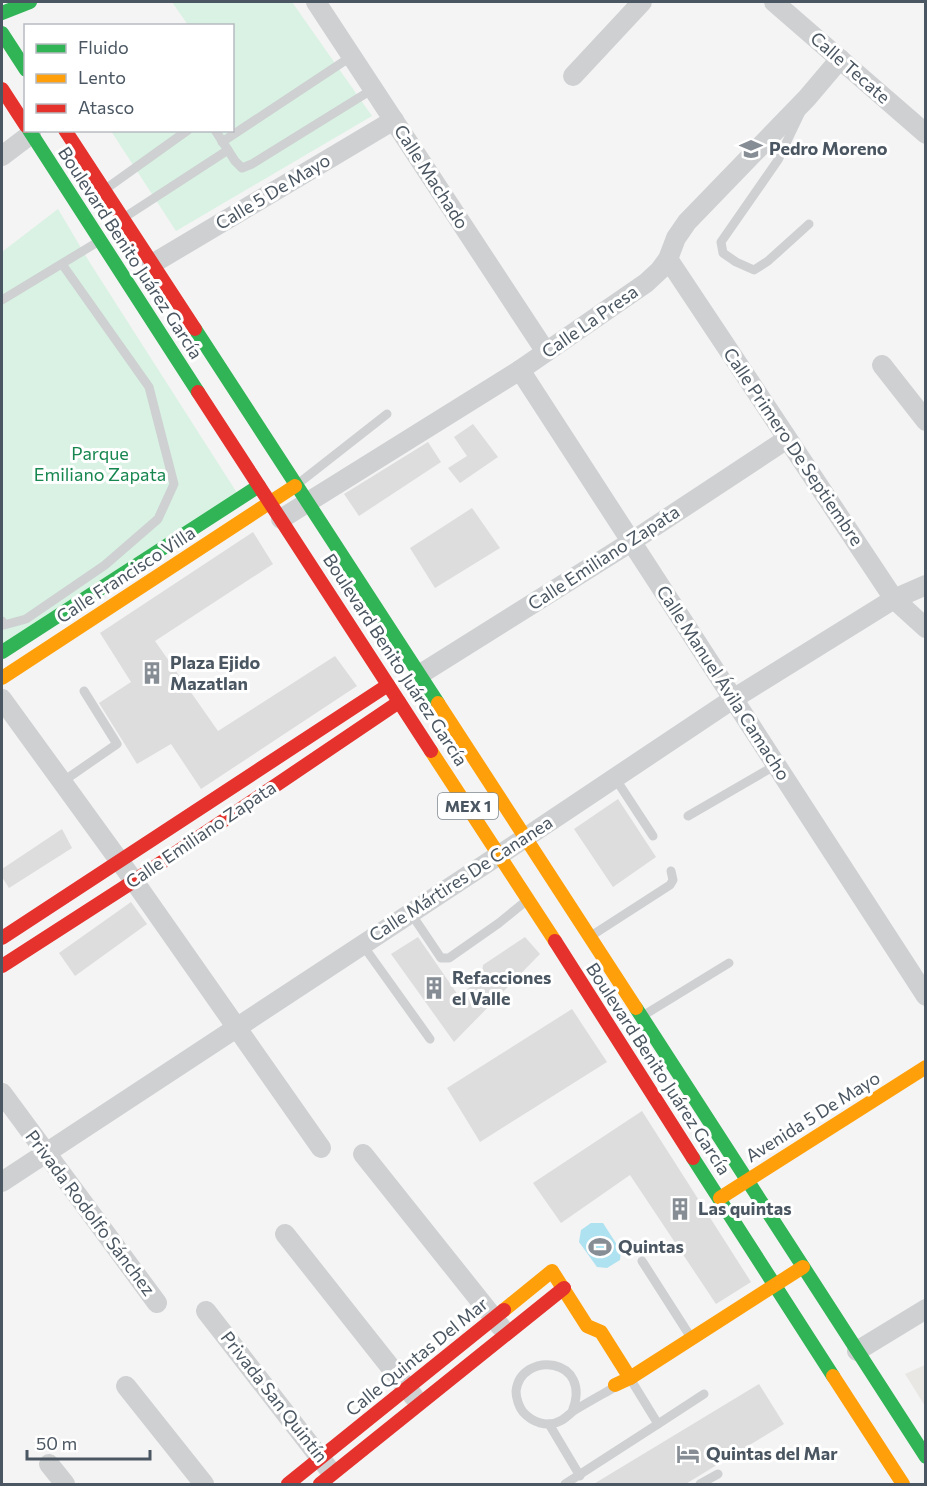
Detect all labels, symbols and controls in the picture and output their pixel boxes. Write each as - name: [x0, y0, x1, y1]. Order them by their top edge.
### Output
- legend: [24, 24, 234, 132]
- street label: Calle Tecate: [806, 27, 895, 108]
- text: Fluido: [78, 36, 129, 58]
- text: Lento: [78, 66, 126, 88]
- text: Atasco: [78, 96, 134, 118]
- street label: Calle Machado: [390, 120, 474, 233]
- school or university icon: Pedro Moreno: [738, 136, 764, 162]
- place label: Pedro Moreno: [769, 137, 888, 159]
- street label: Boulevard Benito Juárez García: [54, 142, 208, 363]
- street label: Calle 5 De Mayo: [211, 148, 334, 234]
- street label: Calle La Presa: [537, 280, 642, 362]
- street label: Calle Primero De Septiembre: [719, 343, 868, 550]
- park label: Parque Emiliano Zapata: [34, 442, 166, 485]
- street label: Calle Emiliano Zapata: [524, 500, 683, 614]
- street label: Calle Francisco Villa: [52, 521, 199, 627]
- street label: Boulevard Benito Juárez García: [319, 549, 473, 770]
- street label: Calle Manuel Ávila Camacho: [653, 581, 795, 784]
- place label: Plaza Ejido Mazatlan: [170, 651, 261, 694]
- building icon: Plaza Ejido Mazatlan: [139, 660, 165, 686]
- street label: Calle Emiliano Zapata: [121, 776, 280, 893]
- road number: MEX 1: [438, 793, 498, 819]
- street label: Calle Mártires De Cananea: [365, 811, 556, 946]
- street label: Boulevard Benito Juárez García: [582, 958, 736, 1179]
- place label: Refacciones el Valle: [452, 966, 551, 1009]
- building icon: Refacciones el Valle: [421, 975, 447, 1001]
- street label: Avenida 5 De Mayo: [741, 1066, 884, 1166]
- street label: Privada Rodolfo Sánchez: [21, 1125, 160, 1300]
- building icon: Las quintas: [667, 1196, 693, 1222]
- place label: Las quintas: [698, 1197, 792, 1219]
- sports icon: Quintas: [587, 1234, 613, 1260]
- place label: Quintas: [618, 1235, 684, 1257]
- street label: Calle Quintas Del Mar: [341, 1292, 492, 1420]
- street label: Privada San Quintín: [217, 1326, 333, 1466]
- scale bar: [27, 1423, 150, 1461]
- text: 50 m: [36, 1432, 77, 1454]
- hotel icon: Quintas del Mar: [675, 1441, 701, 1467]
- place label: Quintas del Mar: [706, 1442, 838, 1464]

